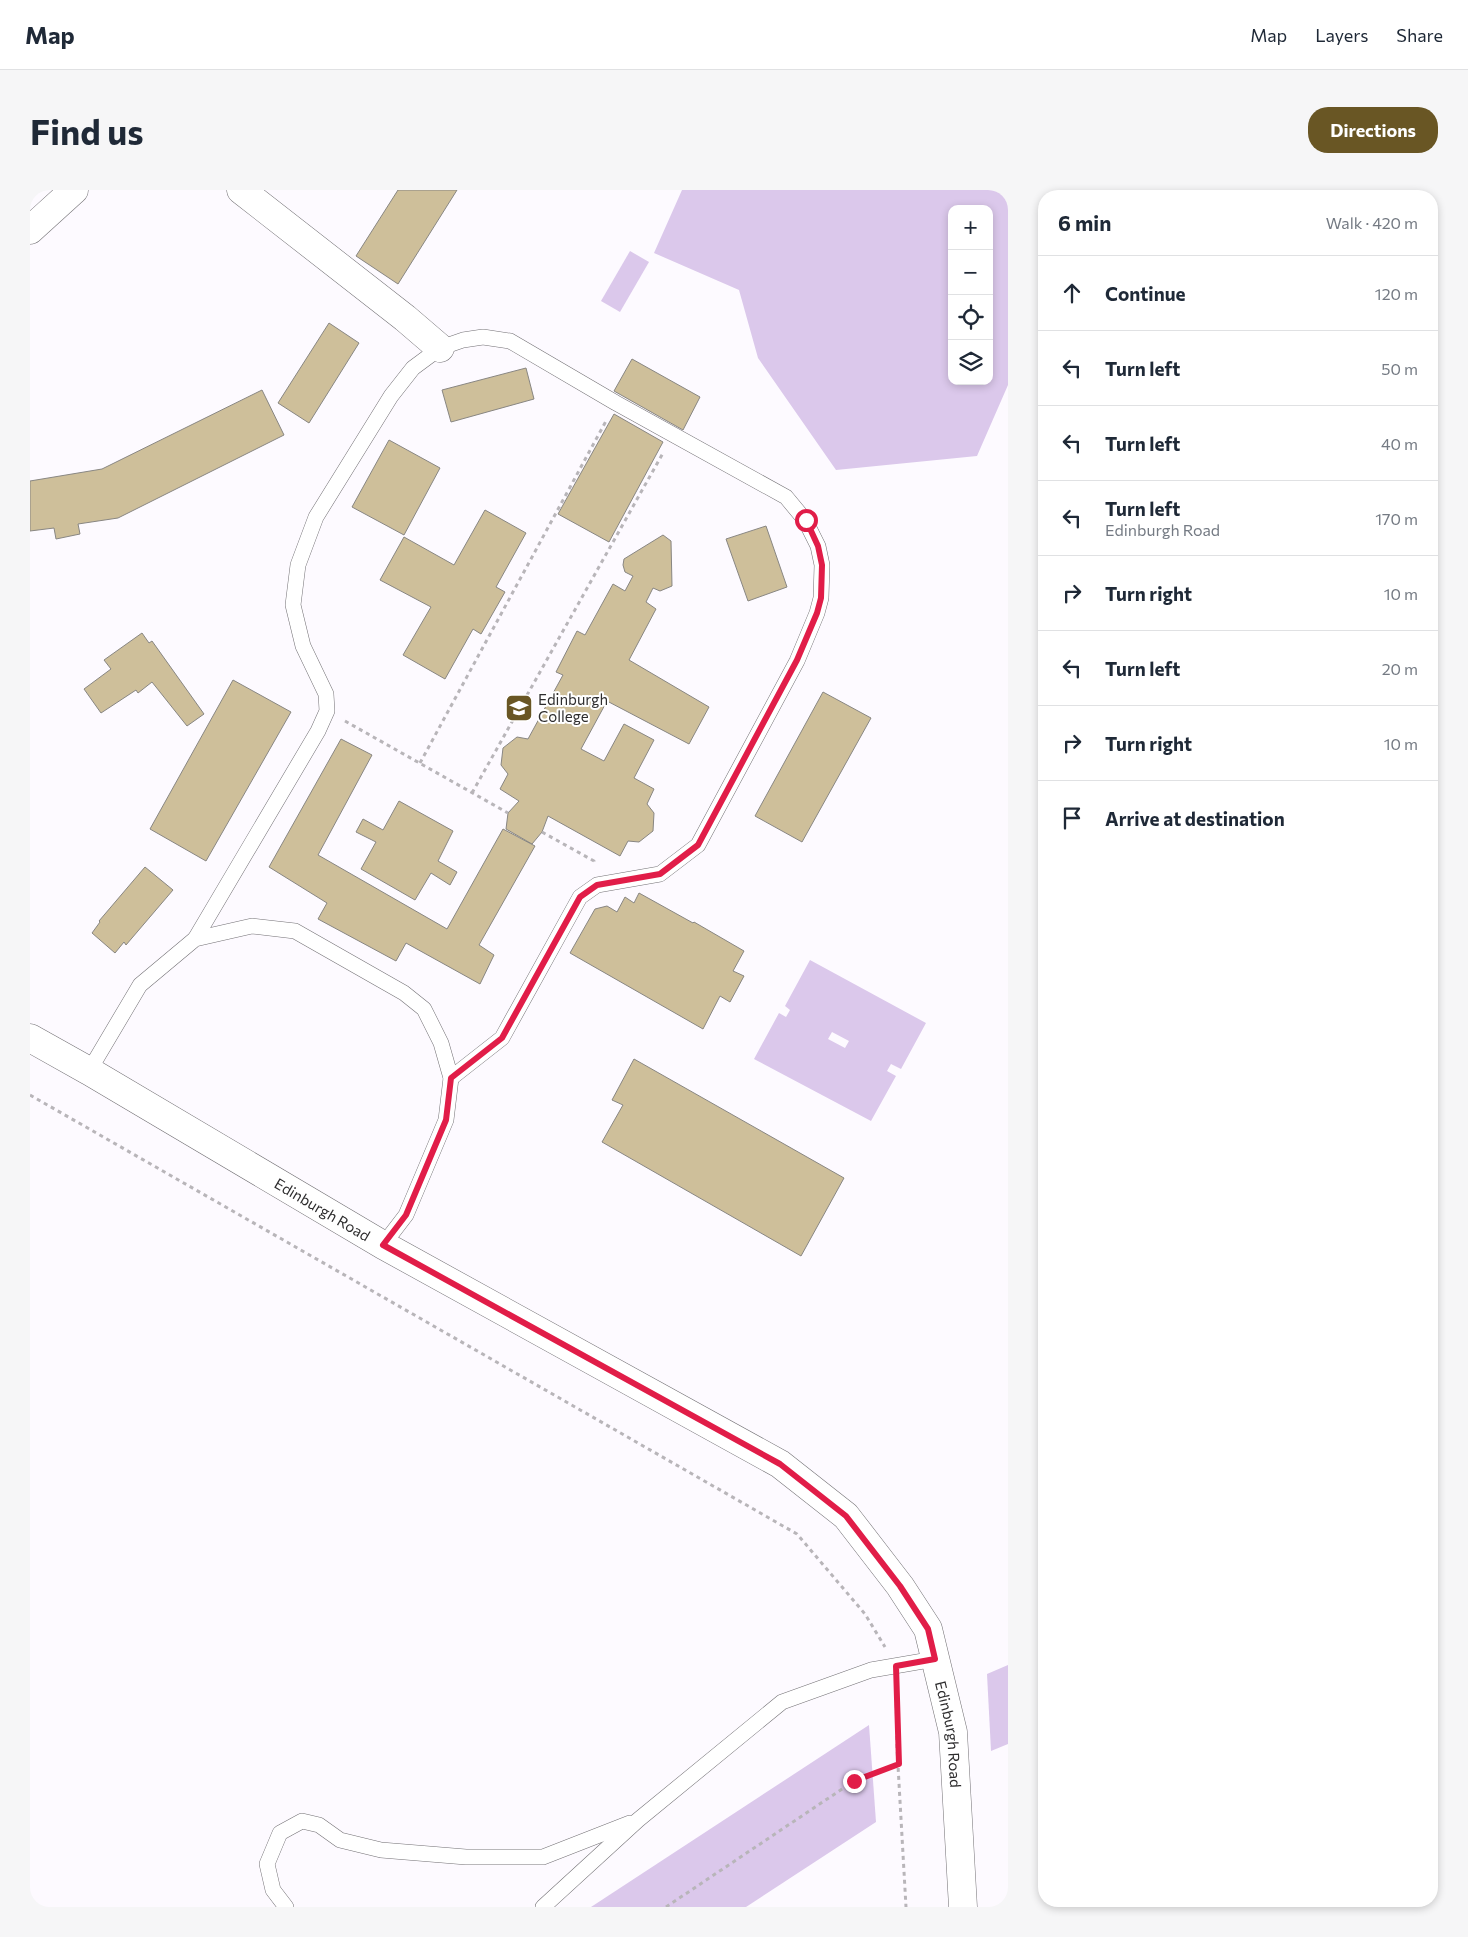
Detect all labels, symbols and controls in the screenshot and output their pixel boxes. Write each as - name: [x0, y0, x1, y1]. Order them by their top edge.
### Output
- text: Map: [25, 20, 75, 49]
- text: Map: [1250, 24, 1287, 46]
- text: Layers: [1315, 24, 1368, 46]
- text: Share: [1396, 24, 1443, 46]
- button: Directions: [1308, 107, 1438, 153]
- text: Find us: [30, 109, 144, 152]
- map controls: [948, 205, 993, 385]
- button: +: [948, 205, 993, 250]
- text: 6 min: [1058, 210, 1111, 235]
- text: Walk · 420 m: [1326, 213, 1418, 232]
- button: −: [948, 250, 993, 295]
- icon: ahead: [1058, 279, 1086, 307]
- text: Continue: [1105, 282, 1185, 305]
- text: 120 m: [1375, 284, 1418, 303]
- button: locate: [948, 295, 993, 340]
- button: layers: [948, 340, 993, 385]
- icon: left: [1058, 354, 1086, 382]
- text: Turn left: [1105, 357, 1180, 380]
- text: 50 m: [1381, 359, 1418, 378]
- icon: left: [1058, 429, 1086, 457]
- text: Turn left: [1105, 432, 1180, 455]
- text: 40 m: [1381, 434, 1418, 453]
- text: Turn left: [1105, 497, 1180, 520]
- icon: left: [1058, 504, 1086, 532]
- route start: [795, 509, 818, 532]
- text: 170 m: [1375, 509, 1418, 528]
- text: Edinburgh Road: [1105, 520, 1220, 539]
- icon: right: [1058, 579, 1086, 607]
- text: Turn right: [1105, 582, 1192, 605]
- text: 10 m: [1384, 584, 1418, 603]
- icon: left: [1058, 654, 1086, 682]
- text: Turn left: [1105, 657, 1180, 680]
- text: 20 m: [1382, 659, 1418, 678]
- place label: Edinburgh College: [538, 690, 608, 725]
- school or university icon: Edinburgh College: [504, 693, 534, 723]
- icon: right: [1058, 729, 1086, 757]
- text: Turn right: [1105, 732, 1192, 755]
- text: 10 m: [1384, 734, 1418, 753]
- icon: arrive: [1058, 804, 1086, 832]
- text: Arrive at destination: [1105, 807, 1285, 830]
- street label: Edinburgh Road: [272, 1174, 374, 1244]
- street label: Edinburgh Road: [932, 1679, 965, 1788]
- route end: [843, 1770, 866, 1793]

